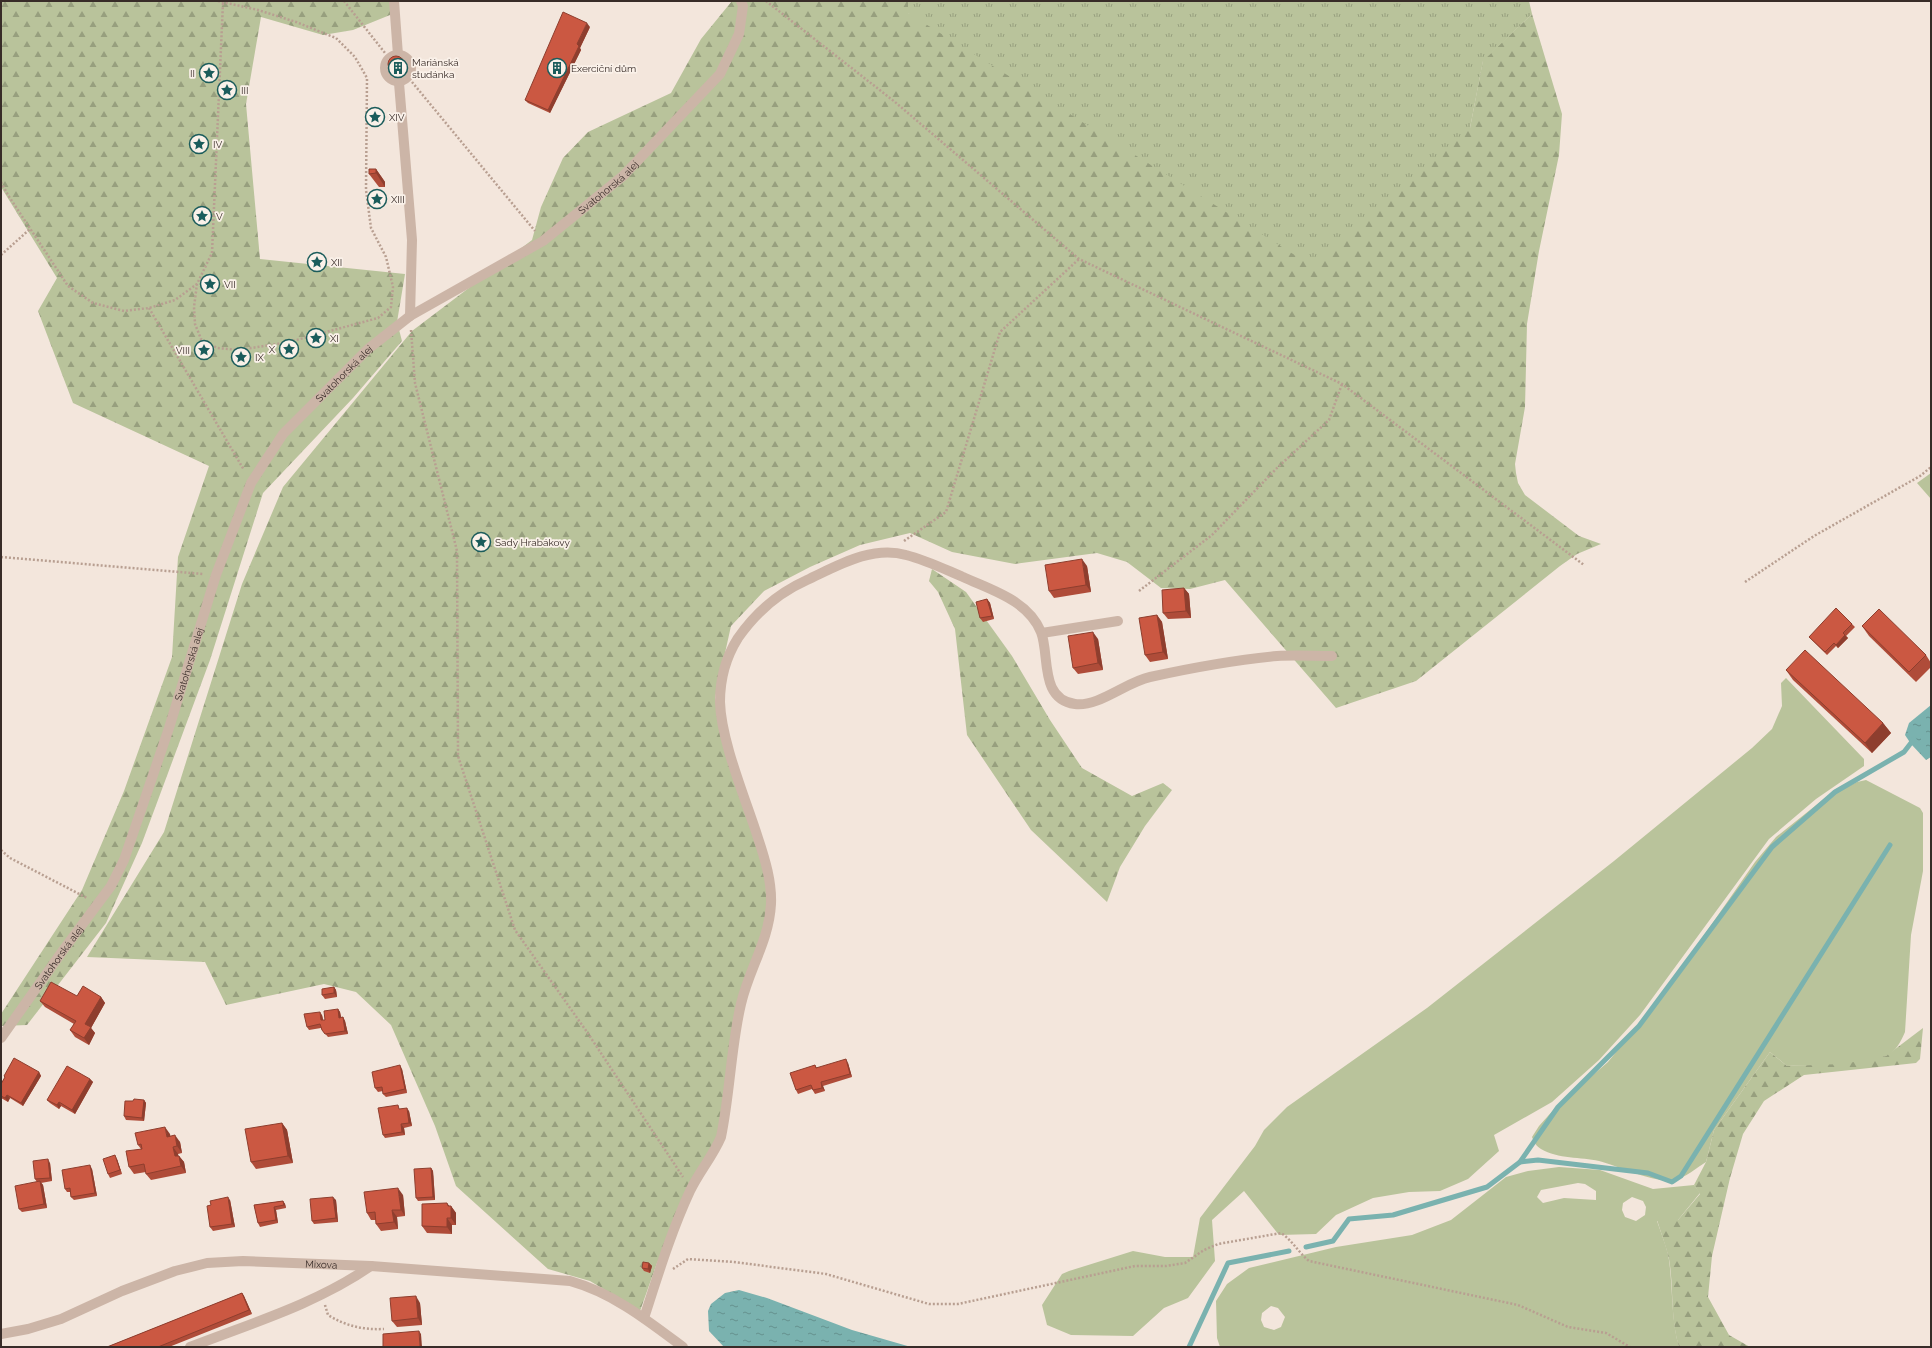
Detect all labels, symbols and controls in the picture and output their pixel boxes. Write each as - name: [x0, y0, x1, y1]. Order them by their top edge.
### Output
- building icon: Mariánská studánka: [387, 57, 409, 79]
- place label: Mariánská studánka: [412, 57, 459, 80]
- building icon: Exerciční dům: [546, 57, 568, 79]
- place icon: II: [198, 62, 220, 84]
- place label: Exerciční dům: [571, 63, 636, 74]
- place label: II: [190, 68, 195, 79]
- place icon: III: [216, 79, 238, 101]
- place label: III: [241, 85, 248, 96]
- place icon: XIV: [364, 106, 386, 128]
- place label: XIV: [389, 112, 405, 123]
- place icon: IV: [188, 133, 210, 155]
- place label: IV: [213, 139, 222, 150]
- street label: Svatohorská alej: [576, 158, 640, 216]
- place icon: XIII: [366, 188, 388, 210]
- place label: XIII: [391, 194, 405, 205]
- place icon: V: [191, 205, 213, 227]
- place label: V: [216, 211, 223, 222]
- place icon: XII: [306, 251, 328, 273]
- place label: XII: [331, 257, 342, 268]
- place icon: VII: [199, 273, 221, 295]
- place label: VII: [224, 279, 236, 290]
- place icon: XI: [305, 327, 327, 349]
- place label: XI: [330, 333, 339, 344]
- place icon: X: [278, 338, 300, 360]
- place icon: VIII: [193, 339, 215, 361]
- street label: Svatohorská alej: [313, 343, 374, 404]
- place label: X: [269, 344, 276, 355]
- place label: VIII: [176, 345, 190, 356]
- place icon: IX: [230, 346, 252, 368]
- place label: IX: [255, 352, 264, 363]
- place icon: Sady Hrabákovy: [470, 531, 492, 553]
- place label: Sady Hrabákovy: [495, 537, 571, 548]
- street label: Svatohorská alej: [172, 626, 205, 702]
- street label: Svatohorská alej: [32, 923, 85, 991]
- street label: Mixova: [305, 1258, 338, 1270]

